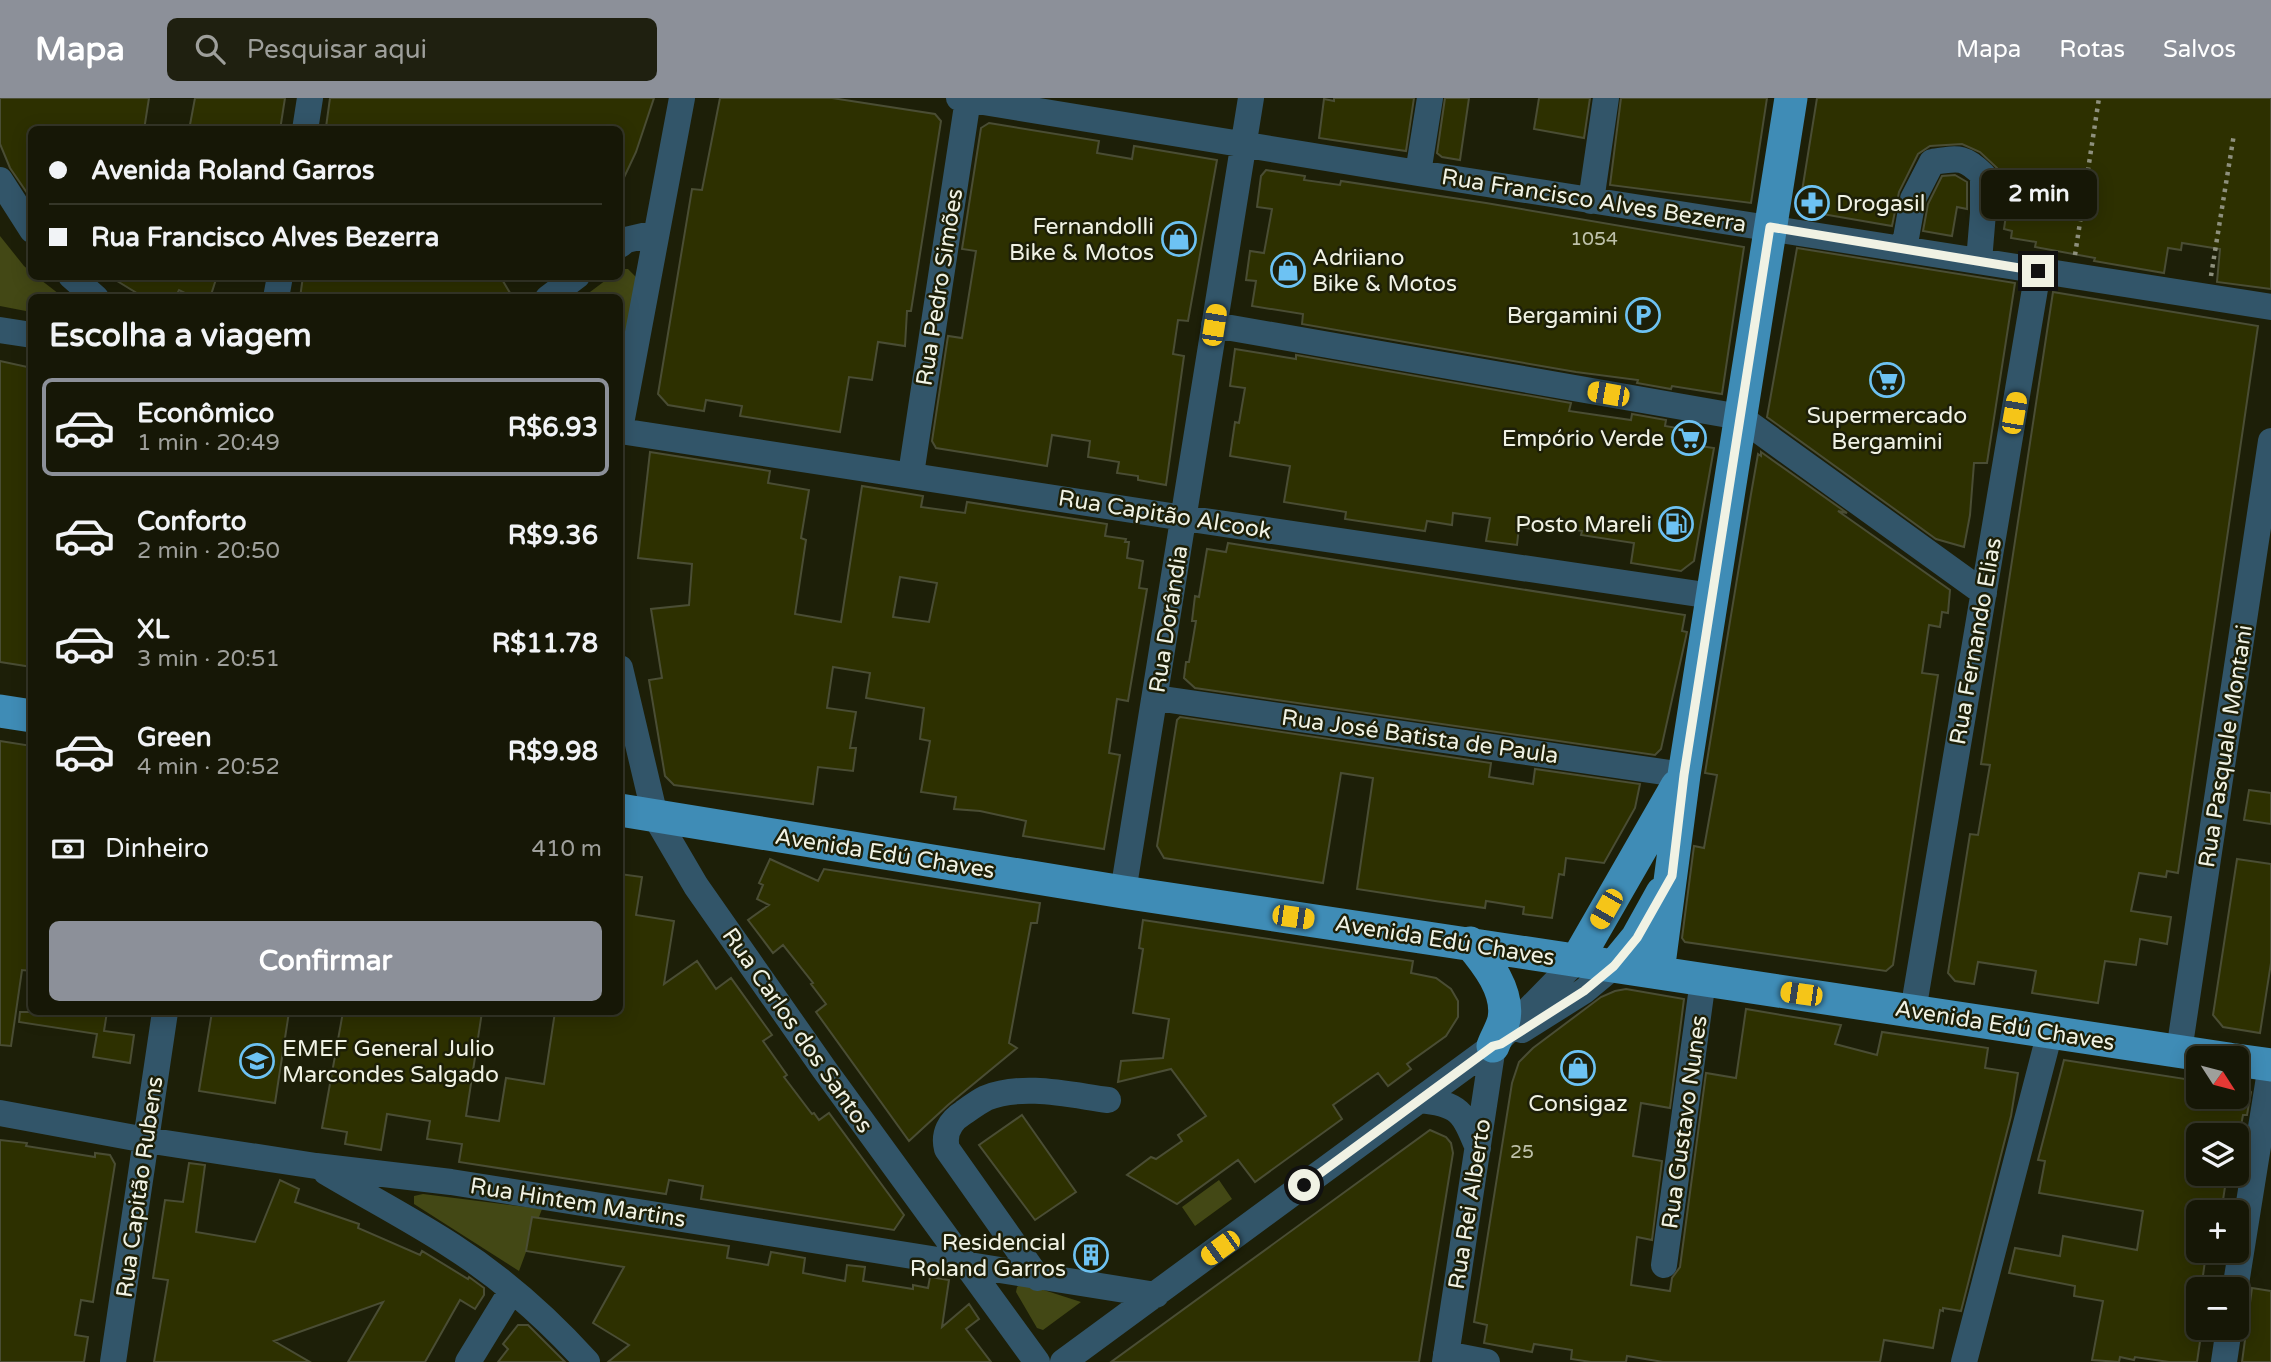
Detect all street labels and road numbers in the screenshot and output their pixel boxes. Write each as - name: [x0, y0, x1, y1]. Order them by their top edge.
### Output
- street label: Rua Francisco Alves Bezerra: [1439, 163, 1748, 239]
- street label: Rua Pedro Simões: [911, 187, 969, 388]
- street label: Rua Capitão Alcook: [1056, 484, 1273, 546]
- street label: Rua Fernando Elias: [1944, 535, 2008, 747]
- street label: Rua Dorândia: [1144, 543, 1194, 695]
- street label: Rua Pasquale Montani: [2193, 623, 2259, 870]
- street label: Rua José Batista de Paula: [1279, 704, 1560, 770]
- street label: Avenida Edú Chaves: [773, 823, 997, 885]
- street label: Avenida Edú Chaves: [1333, 910, 1557, 972]
- street label: Rua Carlos dos Santos: [716, 923, 879, 1138]
- street label: Avenida Edú Chaves: [1893, 995, 2117, 1057]
- street label: Rua Gustavo Nunes: [1656, 1014, 1714, 1231]
- street label: Rua Capitão Rubens: [111, 1075, 169, 1300]
- street label: Rua Rei Alberto: [1443, 1117, 1497, 1291]
- street label: Rua Hintem Martins: [468, 1172, 688, 1234]

